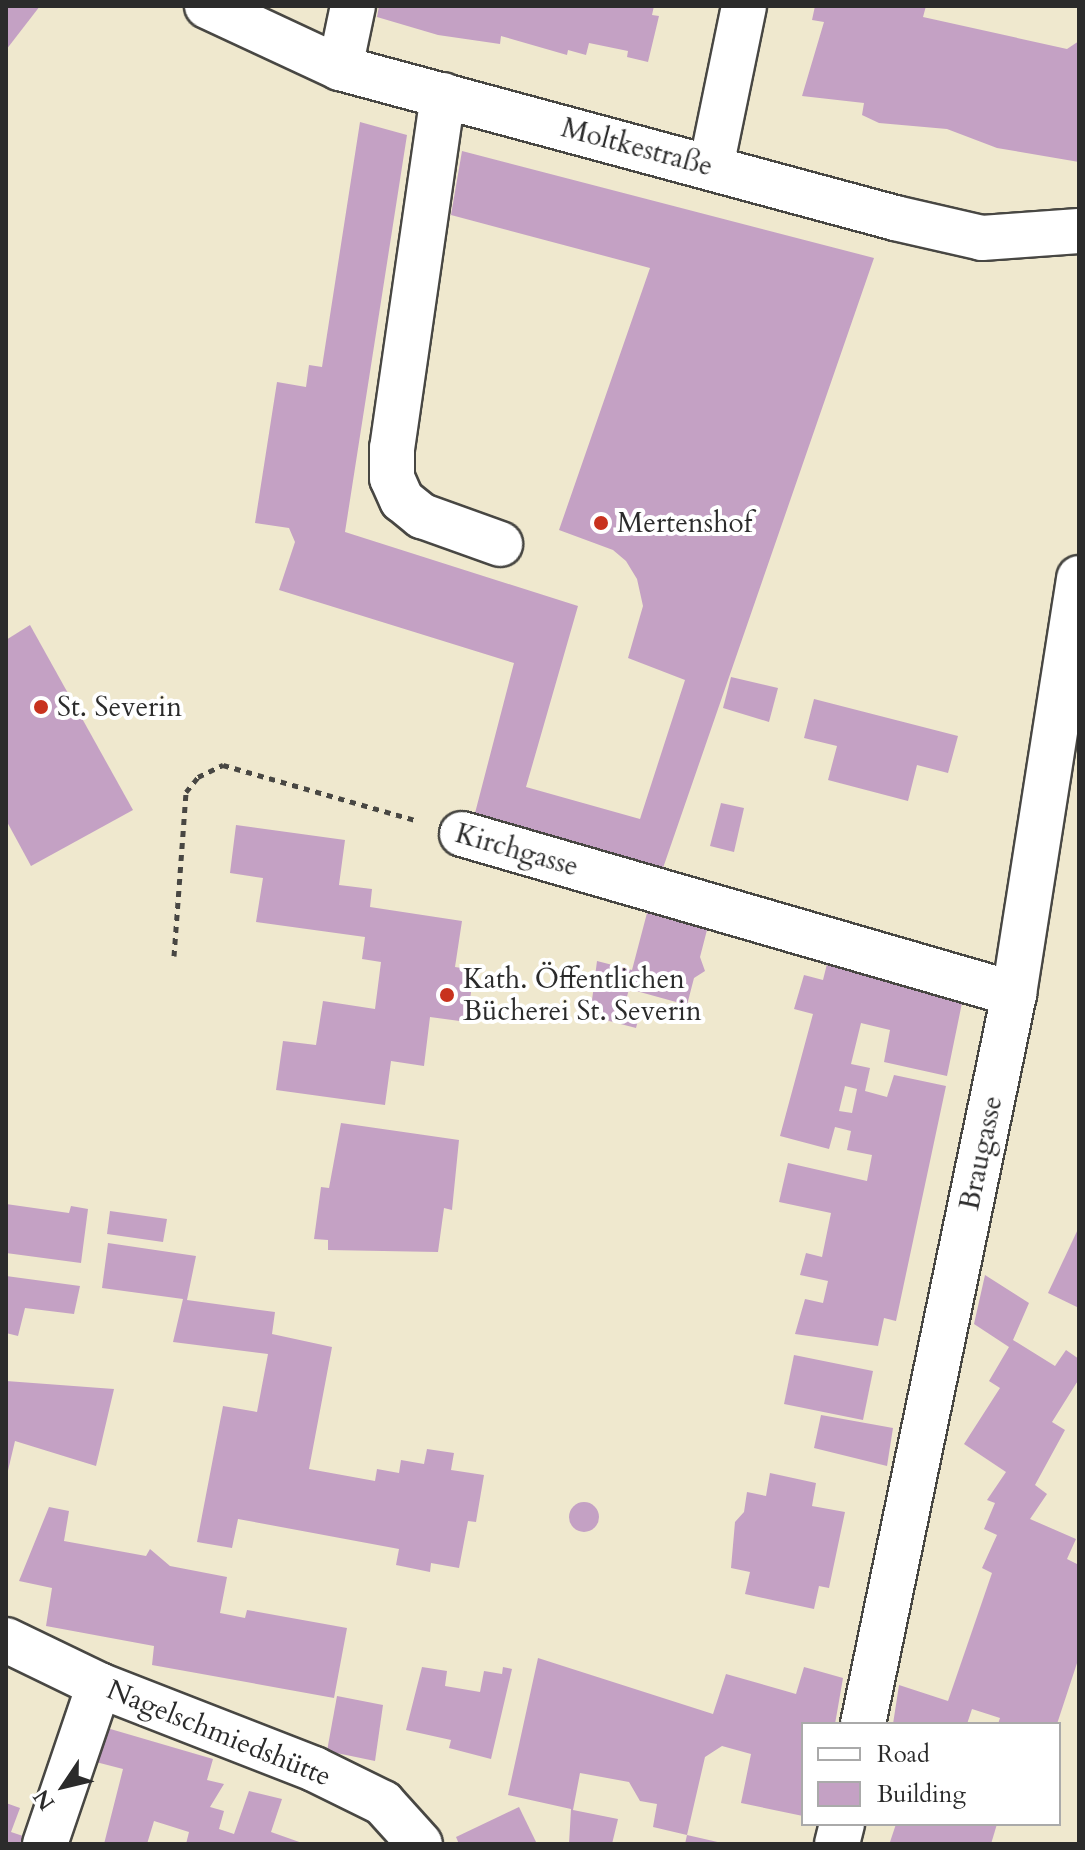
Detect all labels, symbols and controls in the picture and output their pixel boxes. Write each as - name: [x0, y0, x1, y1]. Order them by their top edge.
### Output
- street label: Moltkestraße: [558, 111, 716, 183]
- place label: Mertenshof: [617, 506, 752, 540]
- marker: Mertenshof: [592, 514, 610, 532]
- place label: St. Severin: [57, 690, 182, 724]
- marker: St. Severin: [32, 698, 50, 716]
- street label: Kirchgasse: [452, 816, 582, 884]
- place label: Kath. Öffentlichen Bücherei St. Severin: [463, 962, 702, 1028]
- marker: Kath. Öffentlichen Bücherei St. Severin: [438, 986, 456, 1004]
- street label: Braugasse: [953, 1093, 1009, 1213]
- street label: Nagelschmiedshütte: [102, 1673, 336, 1793]
- legend: [801, 1722, 1061, 1826]
- text: Road: [877, 1738, 930, 1771]
- north arrow: [24, 1746, 104, 1826]
- text: Building: [877, 1778, 966, 1811]
- text: N: [27, 1783, 62, 1816]

